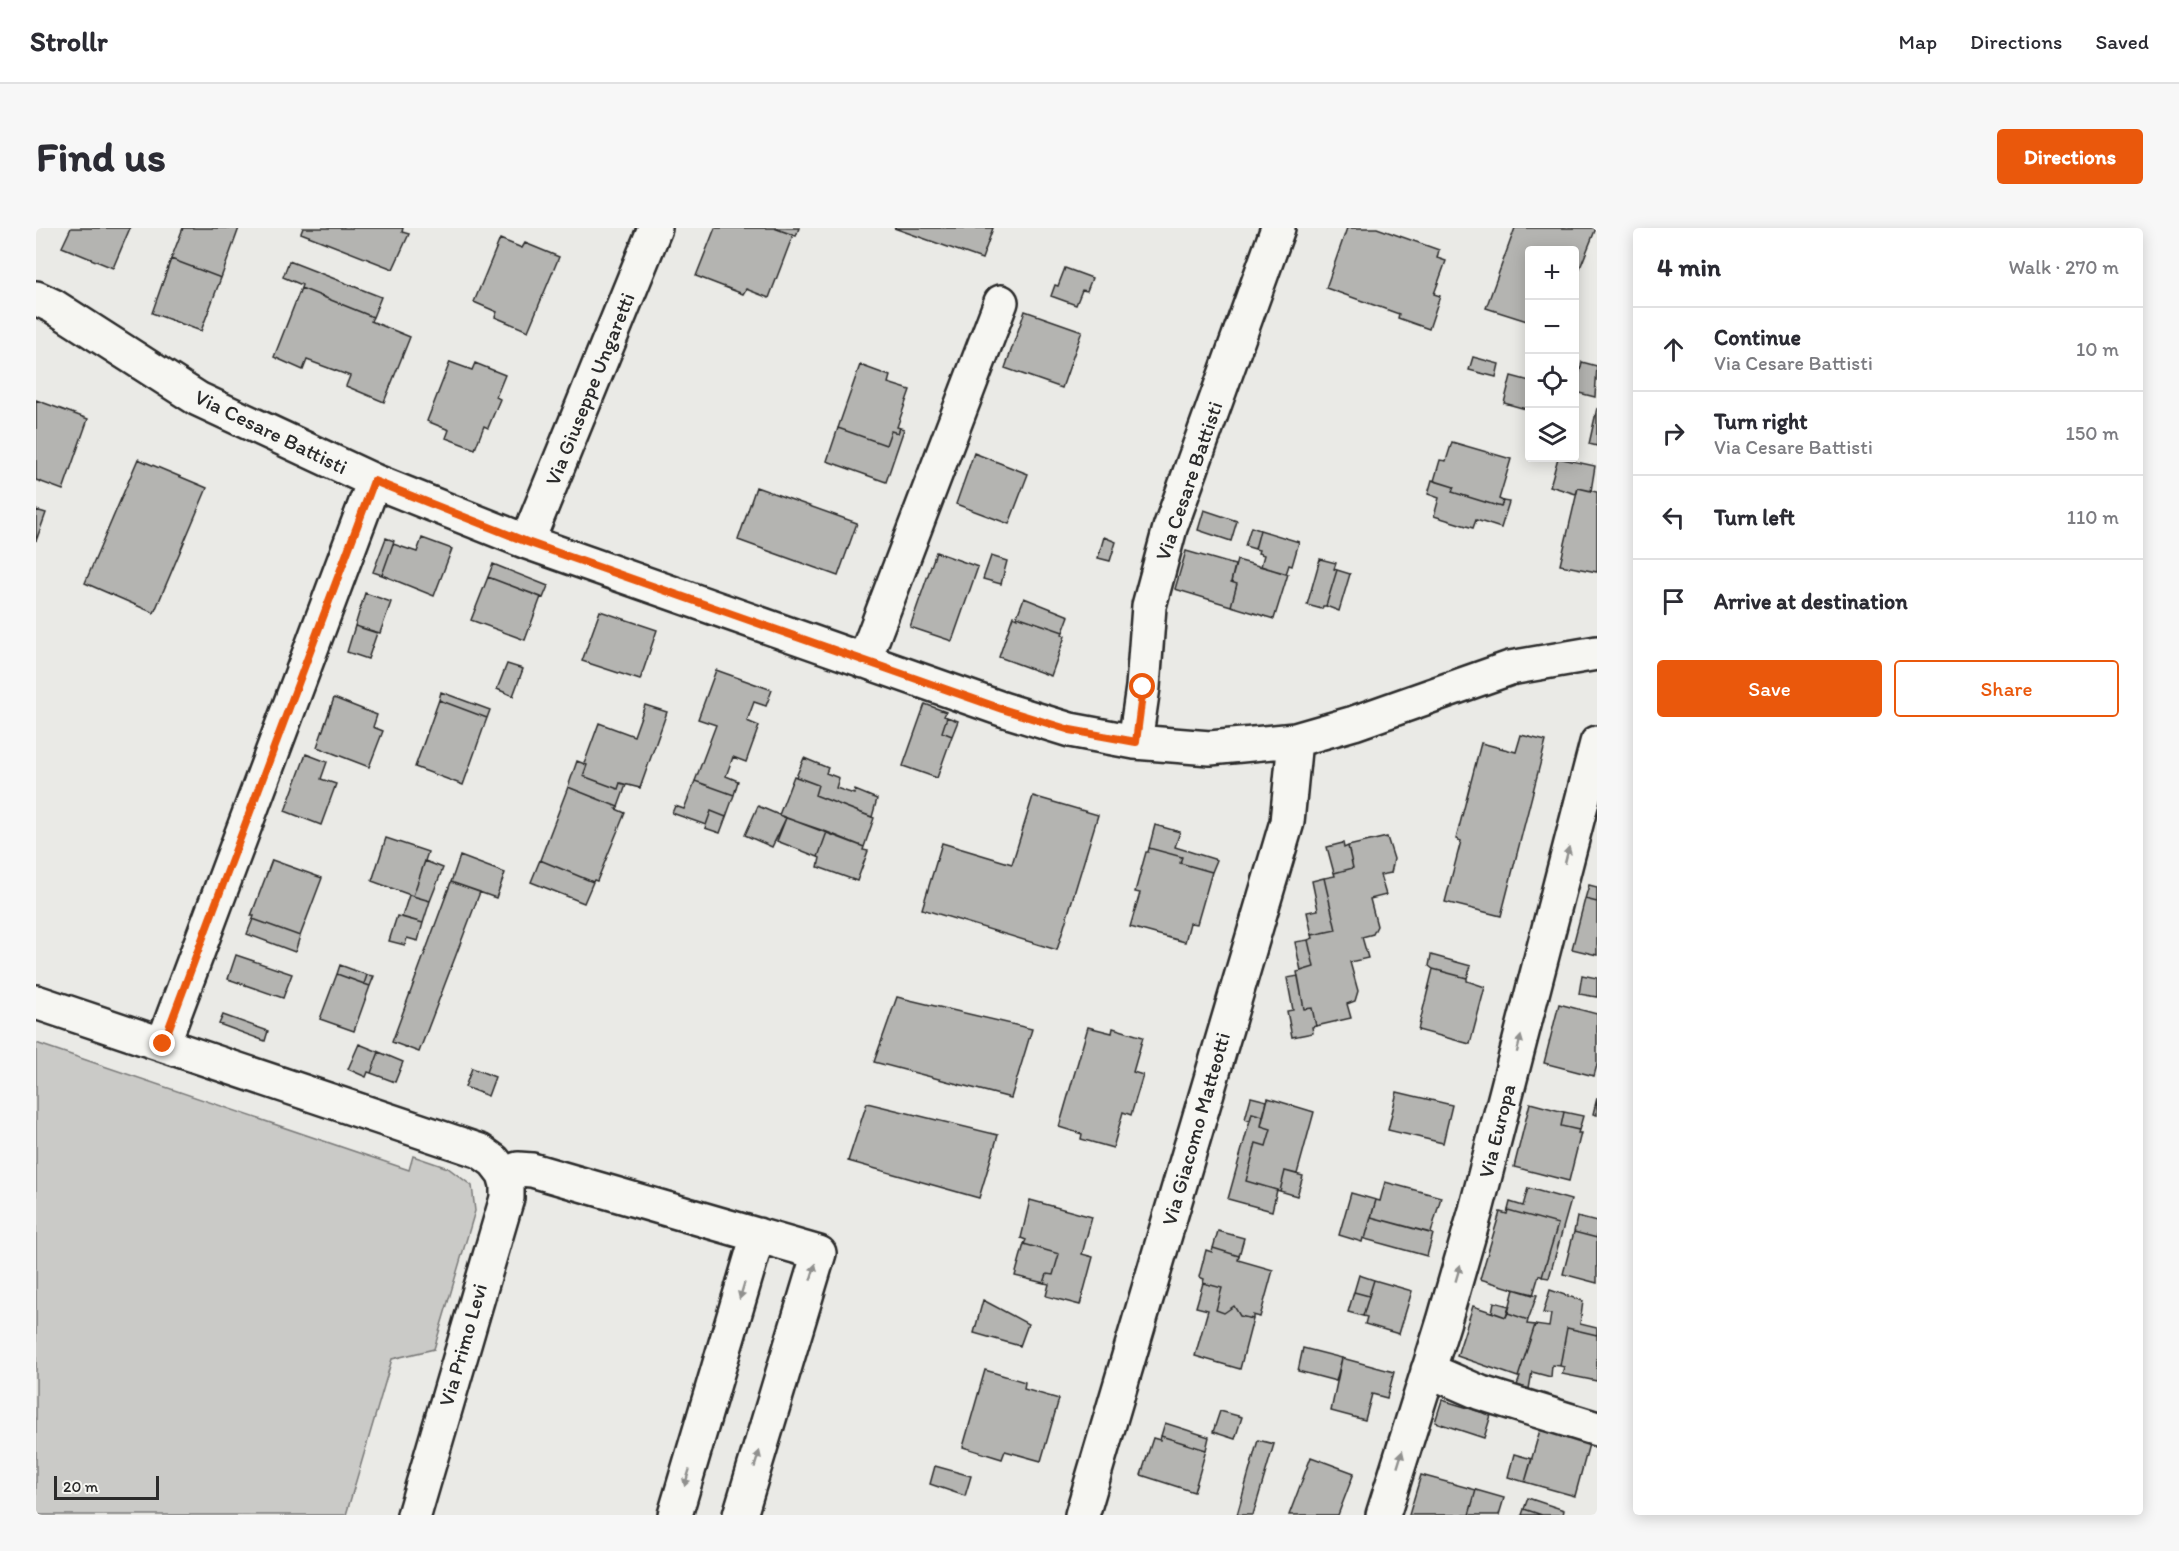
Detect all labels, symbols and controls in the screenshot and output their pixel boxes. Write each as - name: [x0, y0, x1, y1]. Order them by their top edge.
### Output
- text: Strollr: [30, 24, 108, 58]
- text: Map: [1899, 29, 1937, 54]
- text: Directions: [1970, 29, 2062, 54]
- text: Saved: [2095, 29, 2149, 54]
- button: Directions: [1997, 129, 2143, 184]
- text: Find us: [36, 131, 166, 182]
- map controls: [1525, 246, 1579, 462]
- button: +: [1525, 246, 1579, 300]
- text: 4 min: [1657, 251, 1721, 283]
- text: Walk · 270 m: [2008, 255, 2119, 279]
- street label: Via Giuseppe Ungaretti: [539, 289, 640, 489]
- button: −: [1525, 300, 1579, 354]
- text: Continue: [1714, 324, 1801, 351]
- icon: ahead: [1657, 333, 1690, 366]
- text: 10 m: [2076, 337, 2119, 361]
- text: Via Cesare Battisti: [1714, 351, 1873, 375]
- button: locate: [1525, 354, 1579, 408]
- street label: Via Cesare Battisti: [191, 384, 352, 479]
- street label: Via Cesare Battisti: [1150, 398, 1227, 564]
- button: layers: [1525, 408, 1579, 462]
- text: Turn right: [1714, 408, 1808, 435]
- icon: right: [1657, 417, 1690, 450]
- text: 150 m: [2066, 421, 2119, 445]
- text: Via Cesare Battisti: [1714, 435, 1873, 459]
- icon: left: [1657, 501, 1690, 534]
- text: Turn left: [1714, 504, 1795, 531]
- text: 110 m: [2067, 505, 2119, 529]
- icon: arrive: [1657, 585, 1690, 618]
- text: Arrive at destination: [1714, 588, 1908, 615]
- button: Save: [1657, 660, 1882, 717]
- button: Share: [1894, 660, 2119, 717]
- route start: [1129, 673, 1155, 699]
- one-way arrow: [1563, 846, 1573, 864]
- street label: Via Giacomo Matteotti: [1156, 1029, 1235, 1228]
- route end: [149, 1030, 175, 1056]
- one-way arrow: [1515, 1035, 1524, 1053]
- street label: Via Europa: [1473, 1081, 1520, 1180]
- one-way arrow: [809, 1263, 818, 1281]
- one-way arrow: [1454, 1264, 1463, 1282]
- street label: Via Primo Levi: [433, 1281, 492, 1409]
- one-way arrow: [737, 1282, 746, 1300]
- one-way arrow: [753, 1450, 762, 1468]
- one-way arrow: [1396, 1450, 1406, 1468]
- one-way arrow: [682, 1469, 691, 1487]
- scale bar: [54, 1473, 159, 1500]
- text: 20 m: [63, 1477, 98, 1496]

